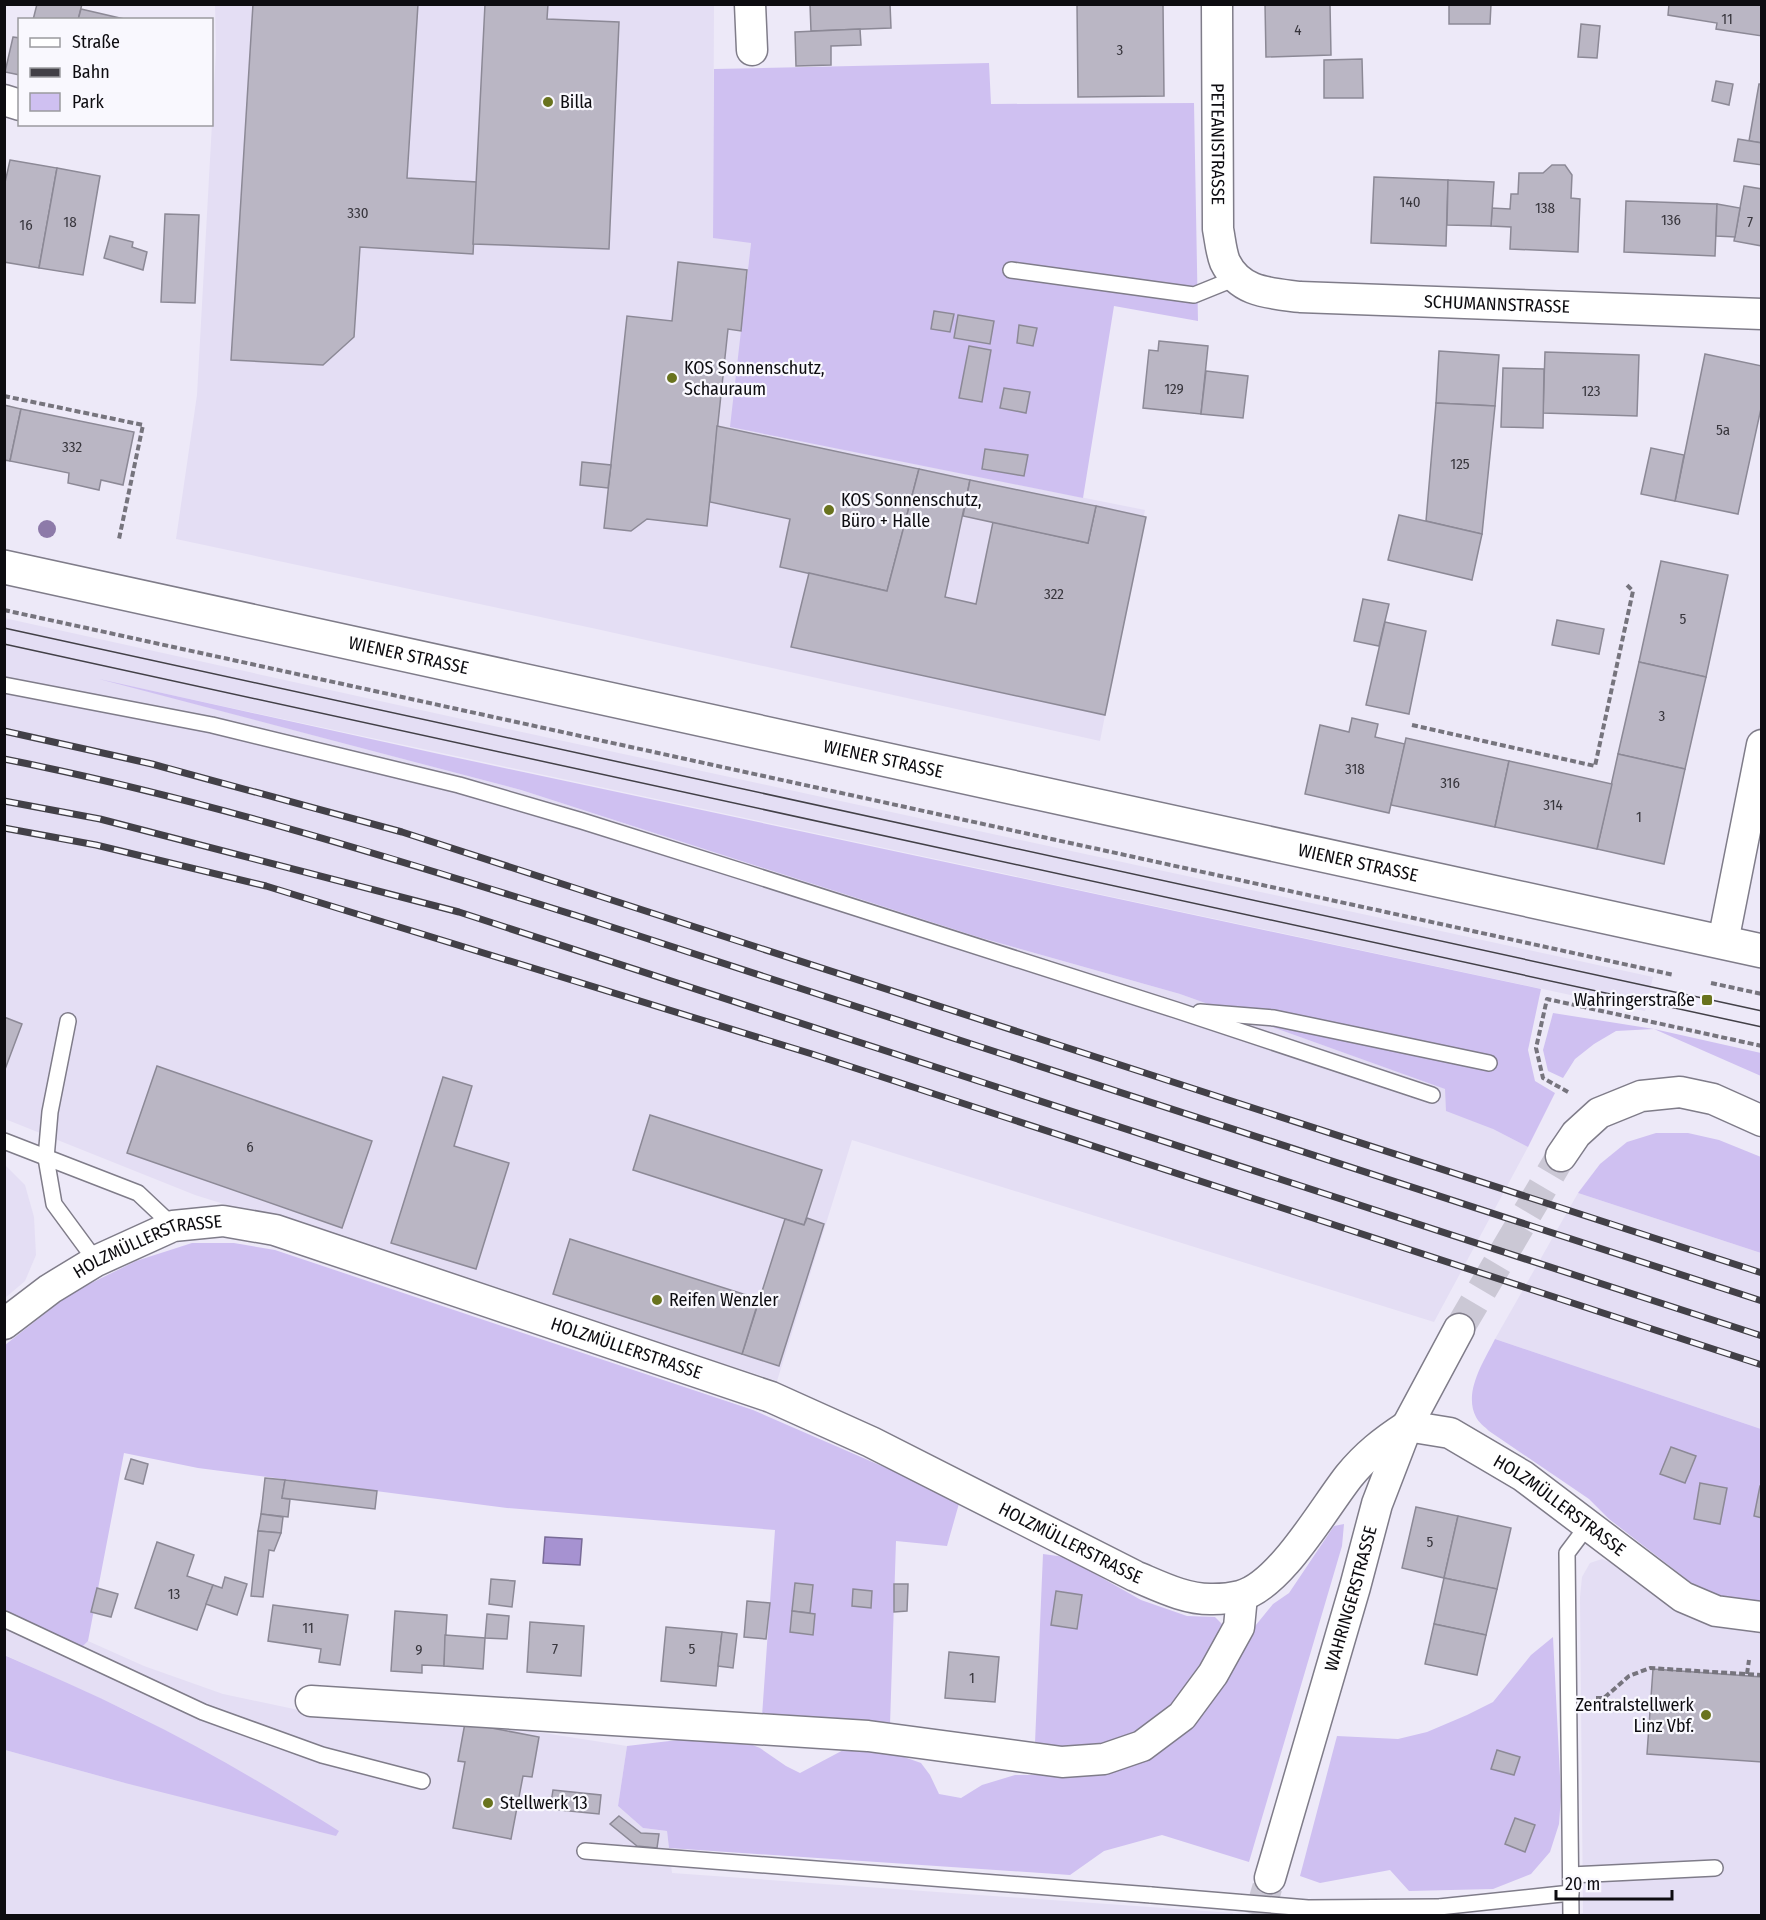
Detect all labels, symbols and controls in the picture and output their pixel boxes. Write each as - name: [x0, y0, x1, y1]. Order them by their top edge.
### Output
- house number: 11: [1721, 10, 1733, 28]
- legend: [18, 18, 213, 126]
- house number: 4: [1294, 21, 1302, 39]
- text: Straße: [72, 31, 120, 53]
- house number: 3: [1117, 41, 1124, 59]
- text: Bahn: [72, 61, 110, 83]
- street label: PETEANISTRASSE: [1206, 83, 1229, 205]
- text: Park: [72, 91, 105, 113]
- place label: Billa: [560, 91, 593, 113]
- marker: Billa: [541, 95, 555, 109]
- house number: 140: [1400, 193, 1420, 211]
- house number: 138: [1535, 199, 1555, 217]
- house number: 330: [347, 204, 369, 222]
- house number: 136: [1661, 211, 1681, 229]
- house number: 18: [63, 213, 77, 231]
- house number: 7: [1747, 213, 1753, 231]
- house number: 16: [19, 216, 33, 234]
- street label: SCHUMANNSTRASSE: [1424, 291, 1570, 318]
- place label: KOS Sonnenschutz, Schauraum: [684, 357, 825, 400]
- marker: KOS Sonnenschutz, Schauraum: [665, 371, 679, 385]
- house number: 129: [1164, 380, 1184, 398]
- house number: 123: [1581, 382, 1601, 400]
- house number: 5a: [1716, 421, 1730, 439]
- house number: 332: [62, 438, 82, 456]
- house number: 125: [1450, 455, 1470, 473]
- place label: KOS Sonnenschutz, Büro + Halle: [841, 489, 982, 532]
- marker: KOS Sonnenschutz, Büro + Halle: [822, 503, 836, 517]
- house number: 322: [1044, 585, 1064, 603]
- house number: 5: [1680, 610, 1687, 628]
- street label: WIENER STRASSE: [346, 632, 471, 679]
- house number: 3: [1659, 707, 1666, 725]
- street label: WIENER STRASSE: [821, 735, 945, 783]
- house number: 318: [1345, 760, 1365, 778]
- house number: 316: [1440, 774, 1460, 792]
- house number: 314: [1543, 796, 1563, 814]
- house number: 1: [1636, 808, 1642, 826]
- street label: WIENER STRASSE: [1296, 839, 1420, 887]
- place label: Wahringerstraße: [1574, 989, 1695, 1011]
- marker: Wahringerstraße: [1700, 993, 1714, 1007]
- house number: 6: [246, 1138, 254, 1156]
- street label: HOLZMÜLLERSTRASSE: [69, 1210, 223, 1283]
- place label: Reifen Wenzler: [669, 1289, 779, 1311]
- marker: Reifen Wenzler: [650, 1293, 664, 1307]
- street label: HOLZMÜLLERSTRASSE: [548, 1313, 705, 1384]
- street label: HOLZMÜLLERSTRASSE: [1489, 1450, 1630, 1561]
- street label: HOLZMÜLLERSTRASSE: [995, 1498, 1146, 1589]
- street label: WAHRINGERSTRASSE: [1320, 1523, 1382, 1674]
- house number: 5: [1427, 1533, 1434, 1551]
- house number: 13: [168, 1585, 181, 1603]
- house number: 11: [302, 1619, 314, 1637]
- house number: 7: [552, 1640, 558, 1658]
- house number: 5: [689, 1640, 696, 1658]
- house number: 9: [415, 1641, 423, 1659]
- house number: 1: [969, 1669, 975, 1687]
- place label: Zentralstellwerk Linz Vbf.: [1575, 1694, 1695, 1737]
- marker: Zentralstellwerk Linz Vbf.: [1699, 1708, 1713, 1722]
- place label: Stellwerk 13: [500, 1792, 588, 1814]
- marker: Stellwerk 13: [481, 1796, 495, 1810]
- scale bar: [1556, 1863, 1672, 1901]
- text: 20 m: [1565, 1873, 1600, 1895]

